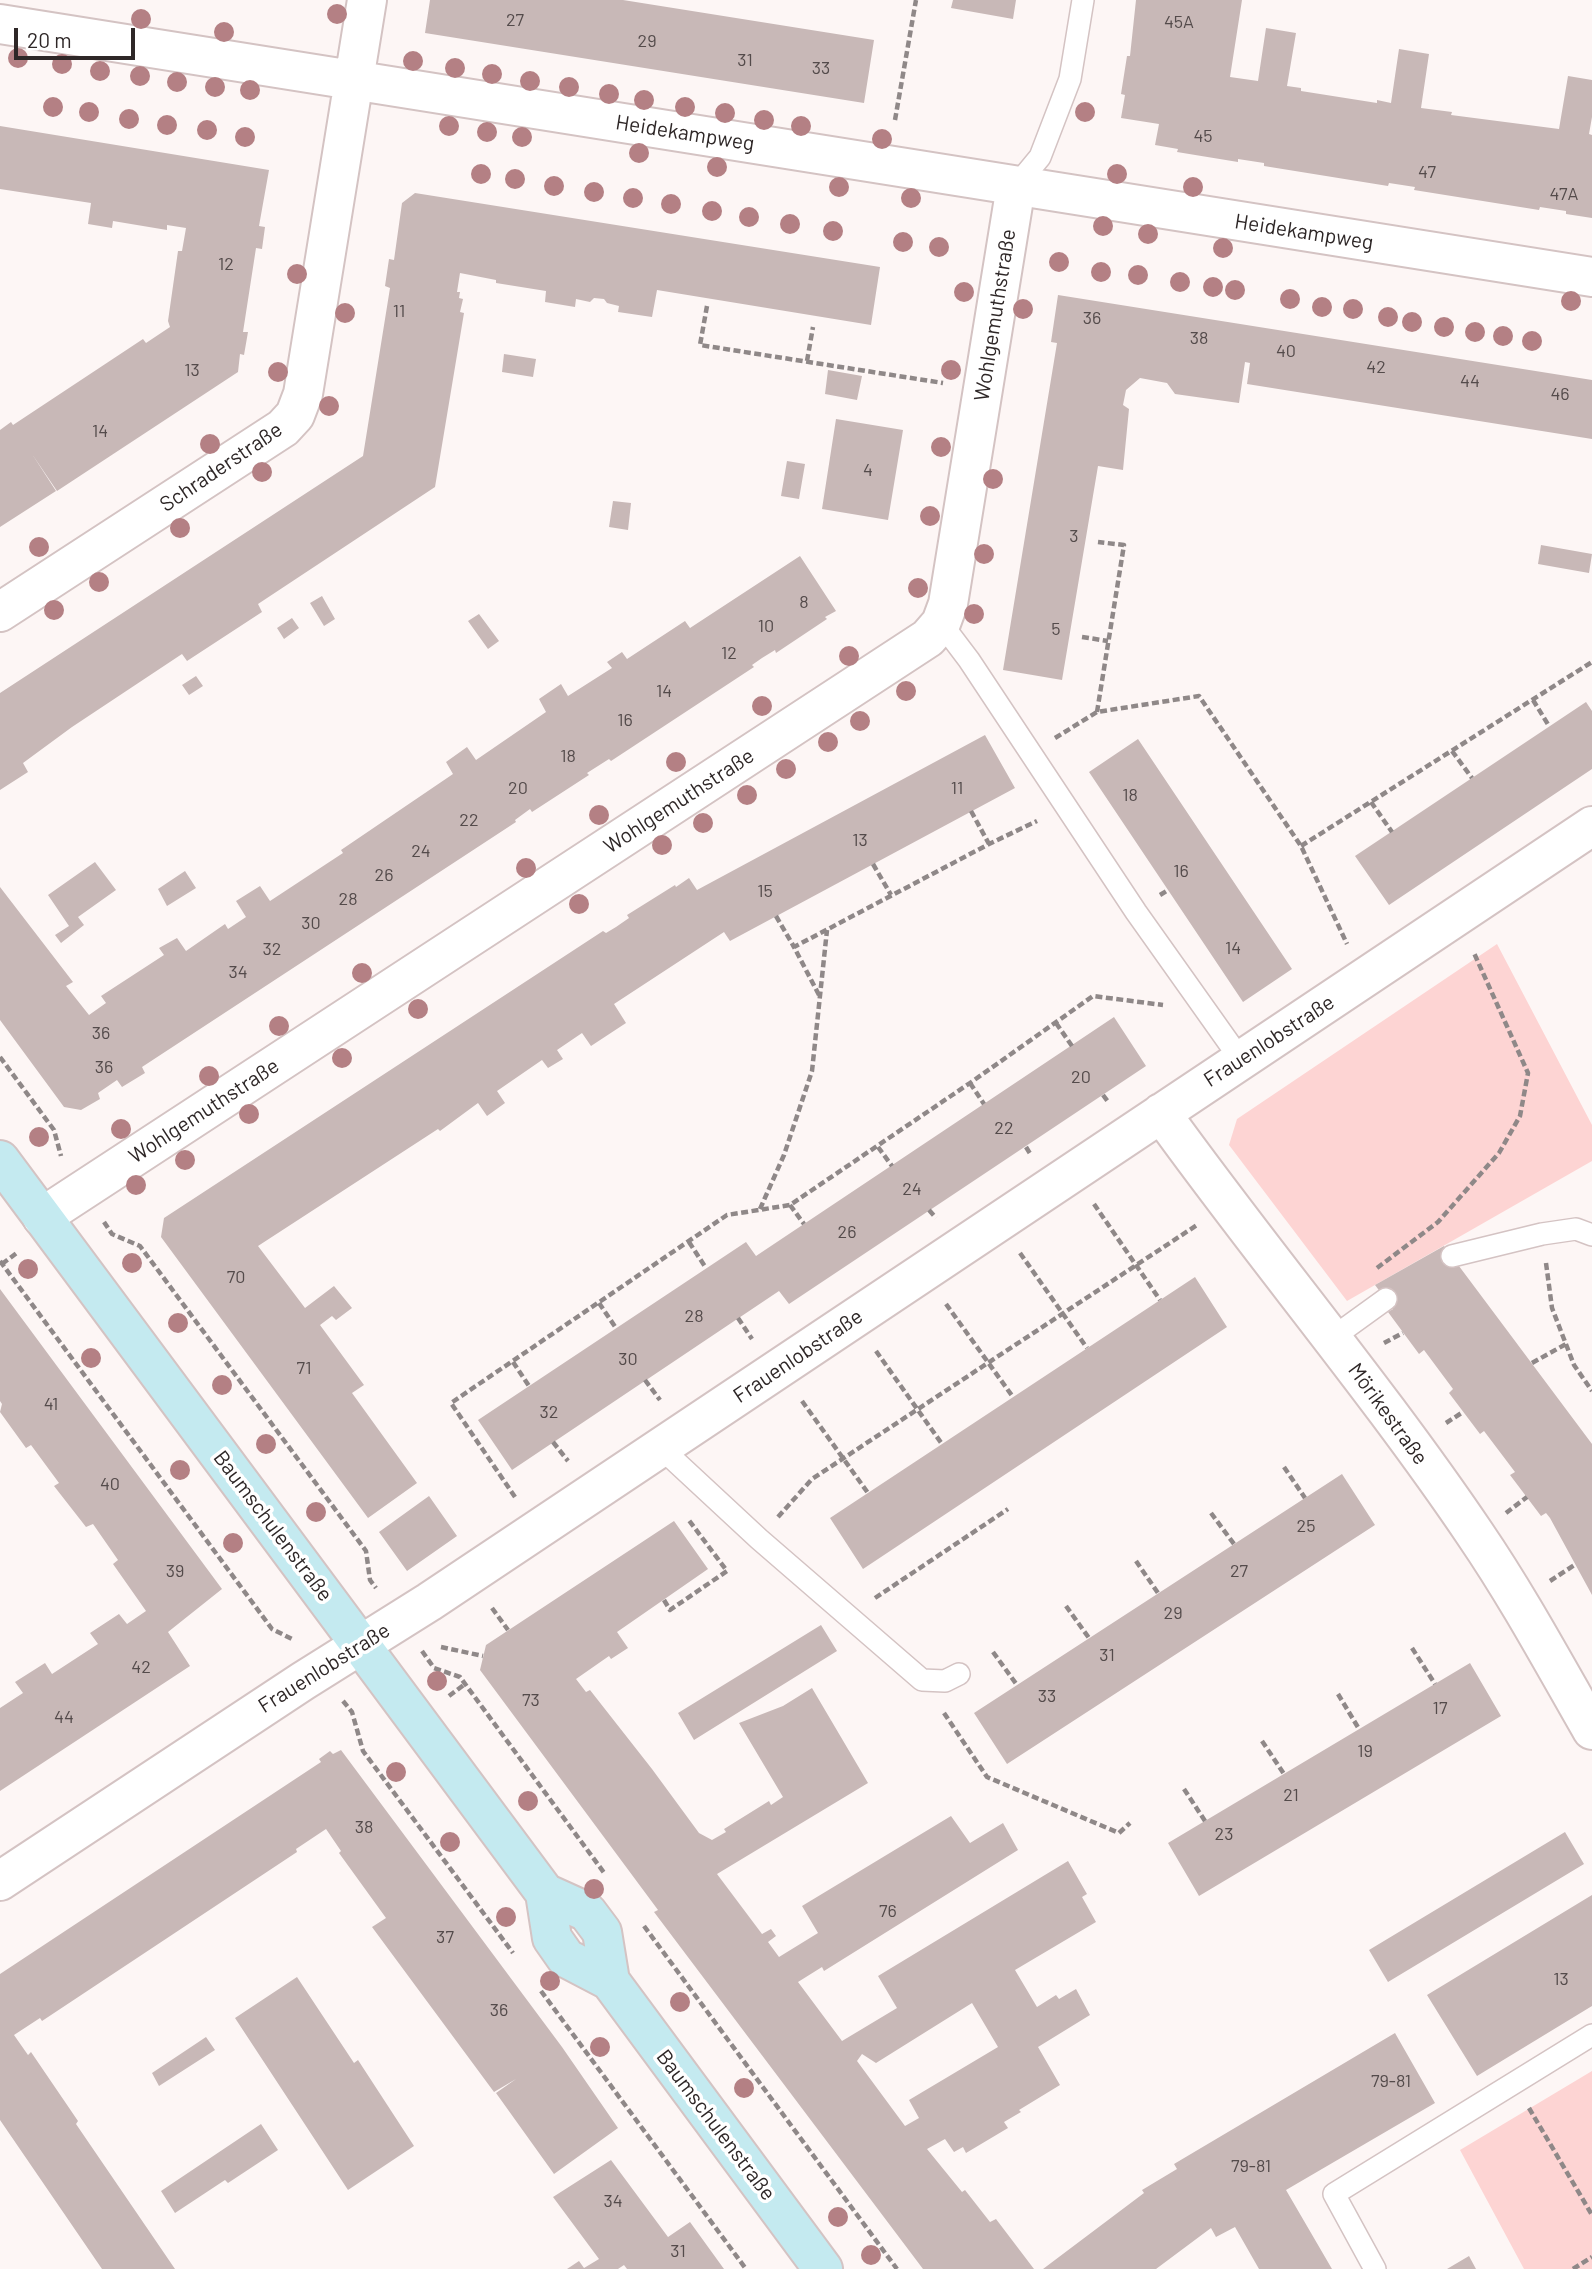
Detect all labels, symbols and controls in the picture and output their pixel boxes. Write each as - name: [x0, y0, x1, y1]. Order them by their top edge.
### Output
- house number: 27: [506, 9, 524, 31]
- house number: 45A: [1164, 11, 1194, 33]
- scale bar: [18, 14, 138, 58]
- text: 20 m: [27, 27, 72, 52]
- house number: 29: [637, 30, 657, 52]
- house number: 31: [737, 49, 753, 71]
- house number: 33: [812, 57, 830, 79]
- street label: Heidekampweg: [614, 110, 756, 156]
- house number: 45: [1193, 125, 1213, 147]
- house number: 47: [1418, 161, 1436, 183]
- house number: 47A: [1550, 183, 1578, 205]
- street label: Heidekampweg: [1233, 209, 1375, 255]
- street label: Wohlgemuthstraße: [969, 227, 1021, 403]
- house number: 12: [218, 253, 234, 275]
- house number: 11: [393, 300, 405, 322]
- house number: 36: [1083, 307, 1101, 329]
- house number: 38: [1190, 327, 1208, 349]
- house number: 40: [1276, 340, 1296, 362]
- house number: 42: [1366, 356, 1386, 378]
- house number: 13: [184, 359, 200, 381]
- house number: 44: [1460, 370, 1480, 392]
- house number: 46: [1550, 383, 1570, 405]
- street label: Schraderstraße: [155, 417, 287, 517]
- house number: 14: [92, 420, 108, 442]
- house number: 4: [863, 459, 873, 481]
- house number: 3: [1069, 525, 1079, 547]
- house number: 8: [799, 591, 809, 613]
- house number: 10: [758, 615, 774, 637]
- house number: 5: [1051, 618, 1061, 640]
- house number: 12: [721, 642, 737, 664]
- house number: 14: [656, 680, 672, 702]
- house number: 16: [617, 709, 633, 731]
- street label: Wohlgemuthstraße: [599, 743, 759, 859]
- house number: 18: [560, 745, 576, 767]
- house number: 20: [508, 777, 528, 799]
- house number: 11: [951, 777, 963, 799]
- house number: 18: [1122, 784, 1138, 806]
- house number: 22: [459, 809, 479, 831]
- house number: 13: [852, 829, 868, 851]
- house number: 24: [411, 840, 431, 862]
- house number: 16: [1173, 860, 1189, 882]
- house number: 26: [375, 864, 393, 886]
- house number: 15: [757, 880, 773, 902]
- house number: 28: [338, 888, 358, 910]
- house number: 30: [301, 912, 321, 934]
- house number: 14: [1225, 937, 1241, 959]
- house number: 32: [263, 938, 281, 960]
- house number: 34: [228, 961, 248, 983]
- street label: Frauenlobstraße: [1199, 989, 1339, 1093]
- house number: 36: [92, 1022, 110, 1044]
- street label: Wohlgemuthstraße: [124, 1053, 284, 1169]
- house number: 36: [95, 1056, 113, 1078]
- house number: 20: [1071, 1066, 1091, 1088]
- house number: 22: [994, 1117, 1014, 1139]
- house number: 24: [902, 1178, 922, 1200]
- house number: 26: [838, 1221, 856, 1243]
- house number: 70: [227, 1266, 245, 1288]
- street label: Frauenlobstraße: [729, 1303, 867, 1409]
- house number: 28: [684, 1305, 704, 1327]
- house number: 30: [618, 1348, 638, 1370]
- house number: 71: [297, 1357, 311, 1379]
- street label: Mörikestraße: [1343, 1358, 1433, 1470]
- house number: 41: [44, 1393, 58, 1415]
- house number: 32: [540, 1401, 558, 1423]
- street label: Baumschulenstraße: [208, 1446, 338, 1606]
- house number: 40: [100, 1473, 120, 1495]
- house number: 25: [1297, 1515, 1315, 1537]
- house number: 39: [166, 1560, 184, 1582]
- house number: 27: [1230, 1560, 1248, 1582]
- house number: 29: [1163, 1602, 1183, 1624]
- street label: Frauenlobstraße: [254, 1617, 394, 1719]
- house number: 31: [1099, 1644, 1115, 1666]
- house number: 42: [131, 1656, 151, 1678]
- house number: 33: [1038, 1685, 1056, 1707]
- house number: 73: [522, 1689, 540, 1711]
- house number: 17: [1433, 1697, 1447, 1719]
- house number: 44: [54, 1706, 74, 1728]
- house number: 19: [1357, 1740, 1373, 1762]
- house number: 21: [1283, 1784, 1299, 1806]
- house number: 38: [355, 1816, 373, 1838]
- house number: 23: [1215, 1823, 1233, 1845]
- house number: 76: [879, 1900, 897, 1922]
- house number: 37: [436, 1926, 454, 1948]
- house number: 13: [1553, 1968, 1569, 1990]
- house number: 36: [490, 1999, 508, 2021]
- street label: Baumschulenstraße: [651, 2045, 781, 2205]
- house number: 79-81: [1371, 2070, 1411, 2092]
- house number: 79-81: [1231, 2155, 1271, 2177]
- house number: 34: [603, 2190, 623, 2212]
- house number: 31: [670, 2240, 686, 2262]

